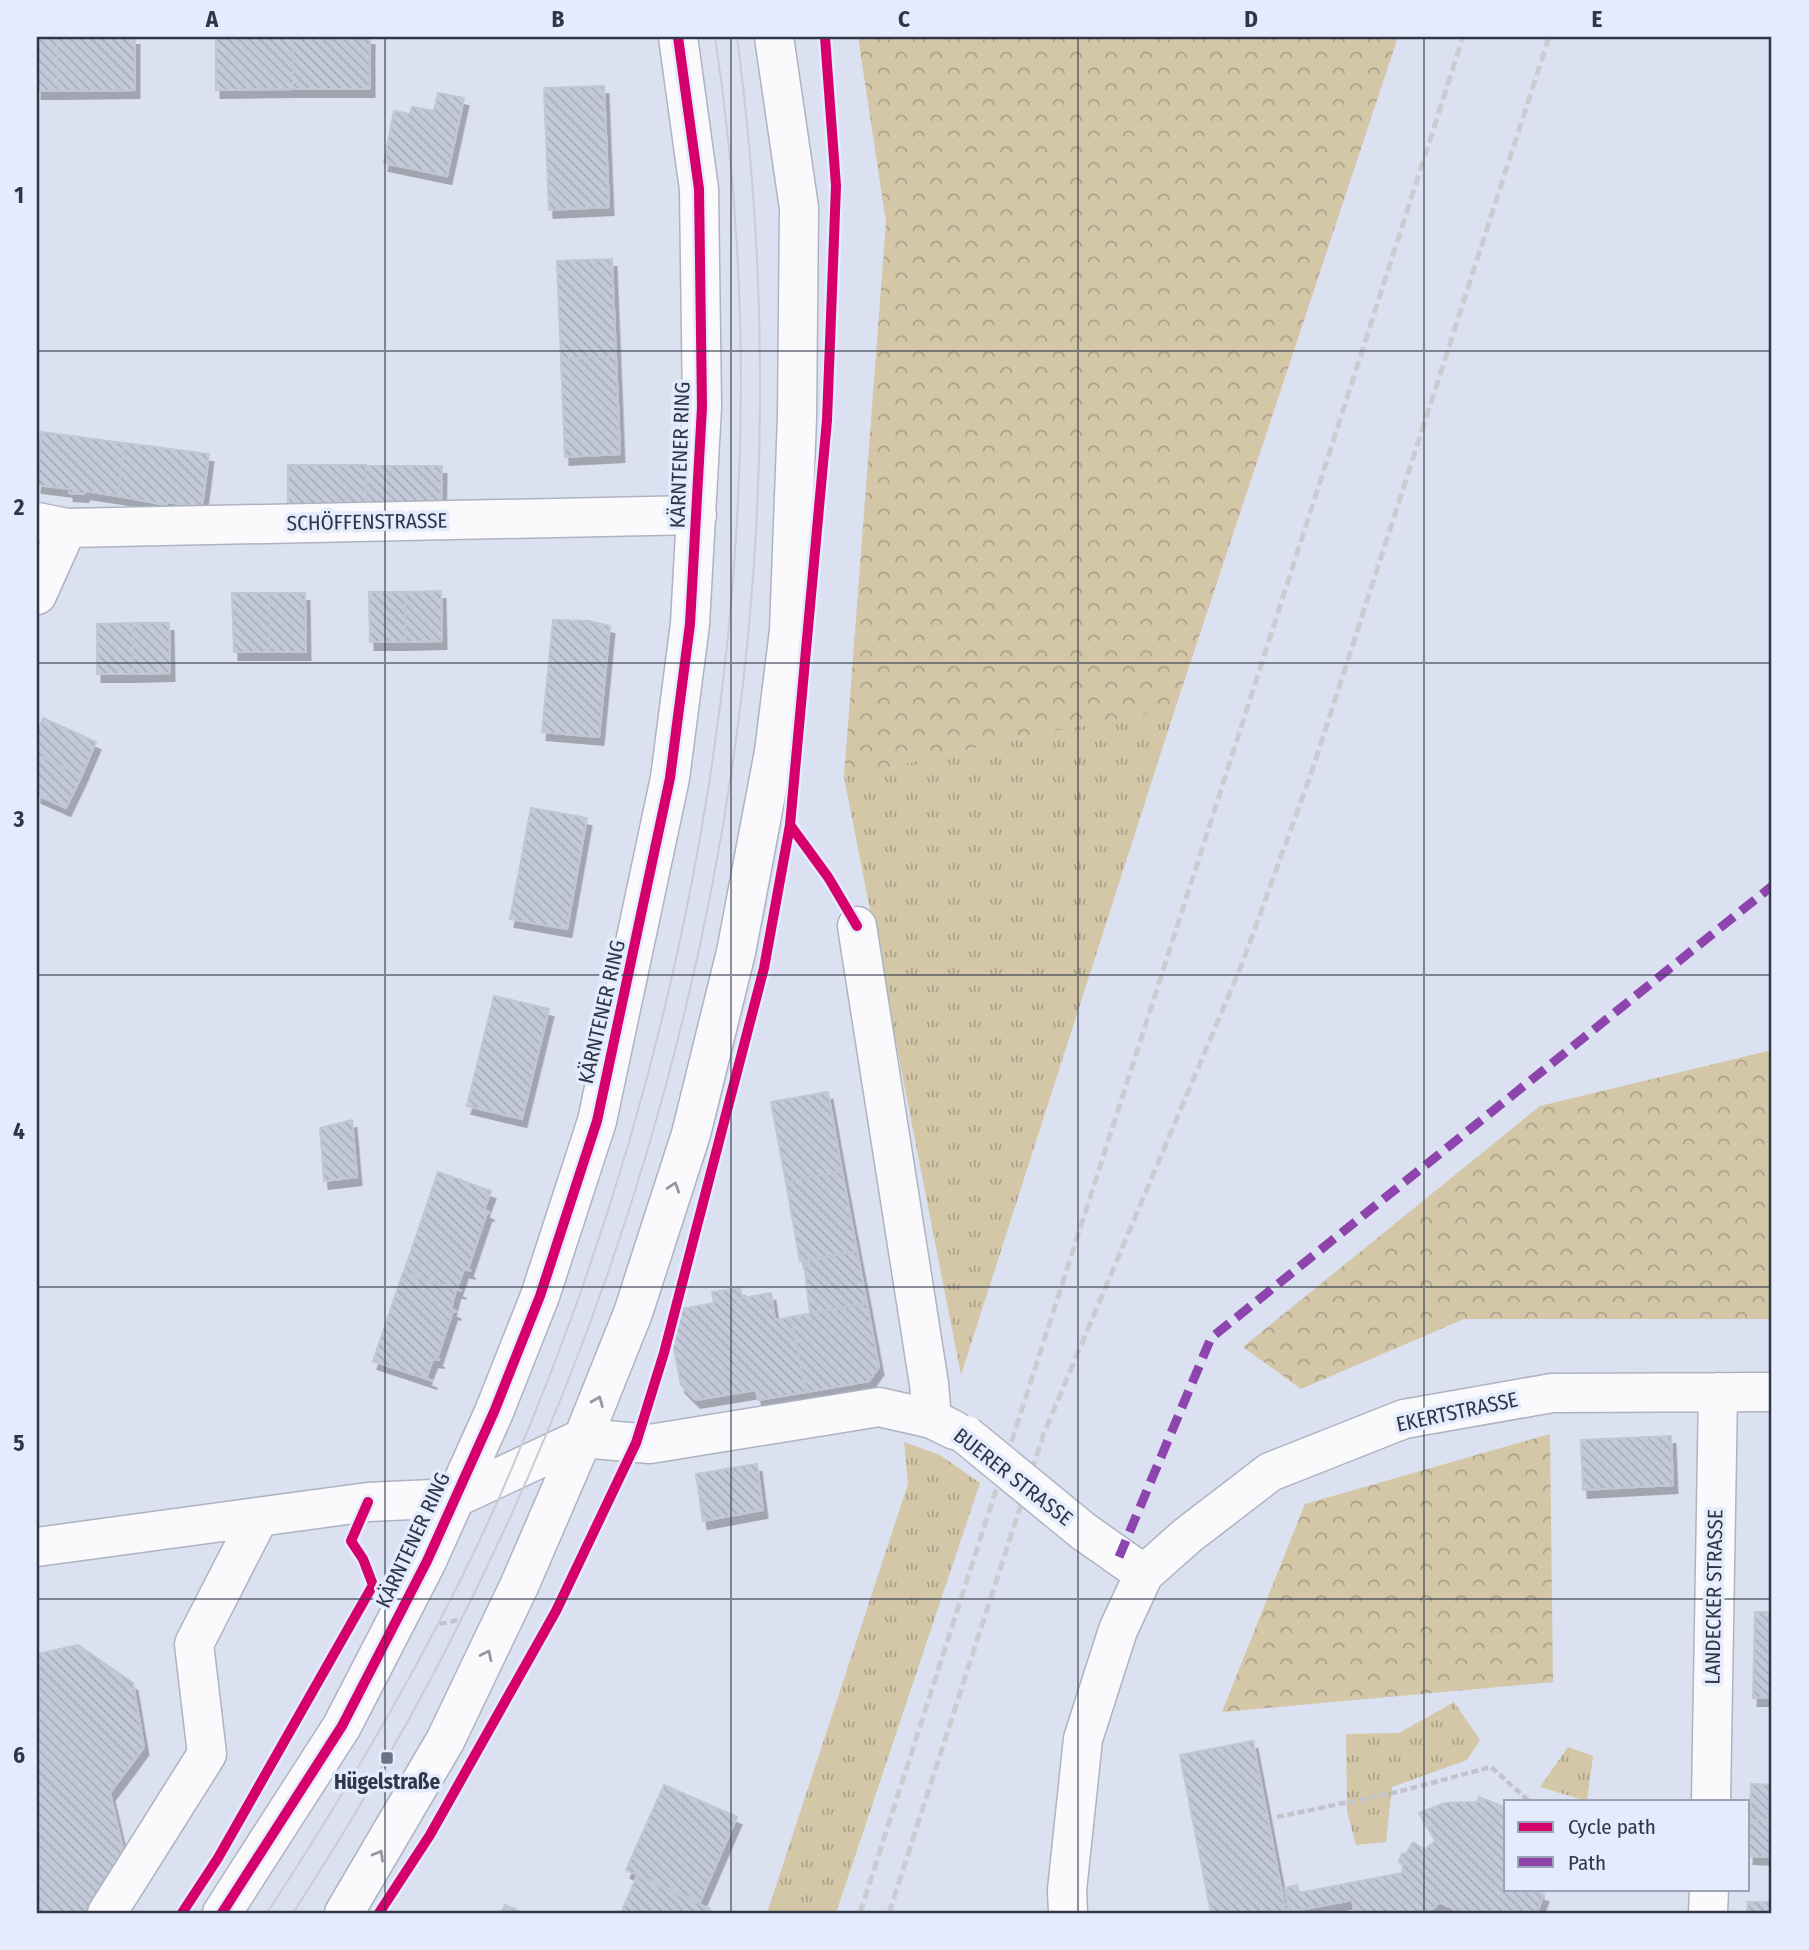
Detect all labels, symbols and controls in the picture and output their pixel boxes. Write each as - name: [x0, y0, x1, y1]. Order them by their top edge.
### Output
- text: A: [205, 5, 219, 33]
- text: B: [552, 5, 565, 33]
- text: C: [898, 5, 910, 33]
- text: D: [1244, 5, 1258, 33]
- text: E: [1592, 5, 1603, 33]
- text: 1: [14, 181, 24, 209]
- street label: KÄRNTENER RING: [664, 381, 696, 529]
- text: 2: [13, 493, 25, 521]
- street label: SCHÖFFENSTRASSE: [286, 508, 448, 536]
- text: 3: [13, 805, 25, 833]
- street label: KÄRNTENER RING: [573, 938, 631, 1086]
- text: 4: [13, 1117, 25, 1145]
- one-way arrow: [665, 1181, 680, 1193]
- street label: EKERTSTRASSE: [1394, 1386, 1520, 1438]
- one-way arrow: [589, 1396, 603, 1408]
- street label: BUERER STRASSE: [948, 1422, 1078, 1532]
- text: 5: [13, 1429, 25, 1457]
- street label: KÄRNTENER RING: [370, 1468, 456, 1612]
- street label: LANDECKER STRASSE: [1699, 1509, 1729, 1685]
- one-way arrow: [479, 1650, 493, 1662]
- text: 6: [13, 1741, 25, 1769]
- marker: Hügelstraße: [379, 1750, 395, 1766]
- place label: Hügelstraße: [334, 1769, 440, 1795]
- legend: [1504, 1800, 1750, 1890]
- text: Cycle path: [1568, 1814, 1656, 1840]
- one-way arrow: [371, 1849, 384, 1862]
- text: Path: [1568, 1850, 1606, 1876]

